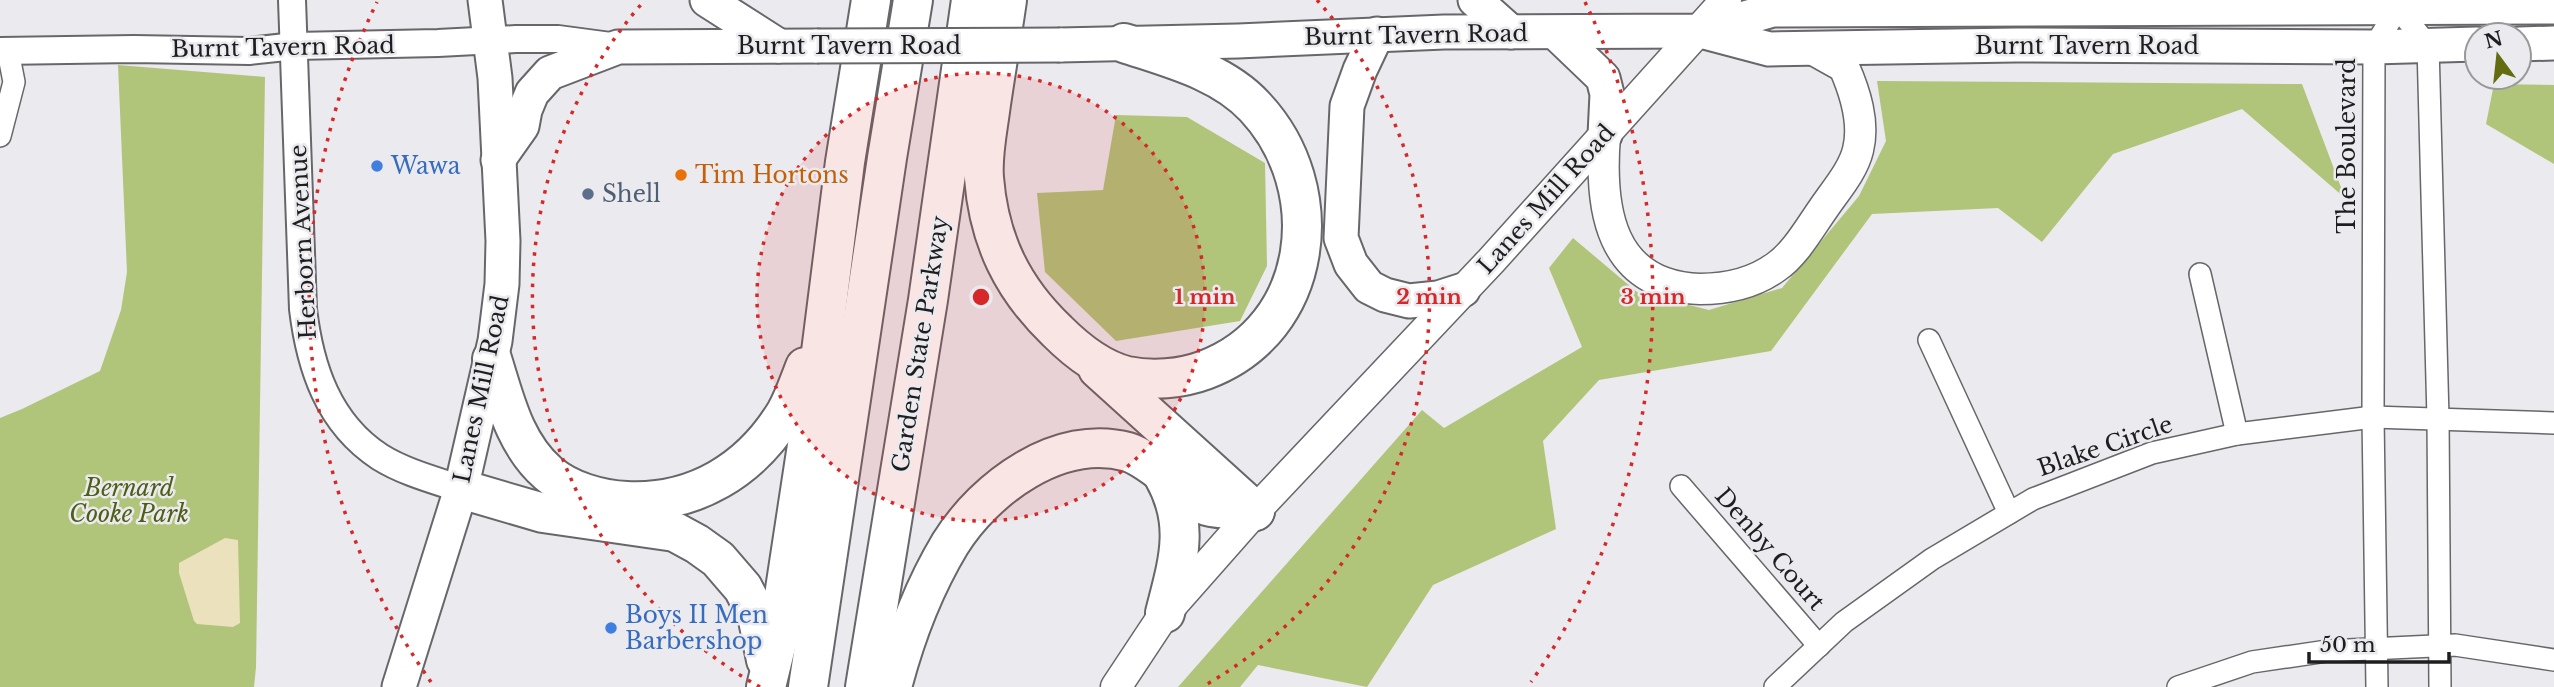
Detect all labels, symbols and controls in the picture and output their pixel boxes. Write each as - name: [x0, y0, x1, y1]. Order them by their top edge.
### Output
- street label: Burnt Tavern Road: [1304, 19, 1528, 51]
- north arrow: [2463, 21, 2533, 91]
- text: N: [2482, 27, 2505, 53]
- street label: Burnt Tavern Road: [171, 31, 395, 63]
- street label: Burnt Tavern Road: [737, 32, 961, 60]
- street label: Burnt Tavern Road: [1975, 32, 2199, 60]
- street label: The Boulevard: [2333, 58, 2361, 234]
- street label: Lanes Mill Road: [1472, 119, 1620, 279]
- street label: Herborn Avenue: [284, 144, 322, 340]
- place label: Wawa: [390, 152, 461, 180]
- marker: Wawa: [369, 158, 385, 174]
- place label: Tim Hortons: [695, 161, 849, 189]
- marker: Tim Hortons: [673, 167, 689, 183]
- place label: Shell: [602, 180, 661, 208]
- marker: Shell: [580, 186, 596, 202]
- street label: Garden State Parkway: [886, 214, 954, 474]
- text: 1 min: [1175, 284, 1235, 310]
- text: 2 min: [1396, 284, 1462, 310]
- text: 3 min: [1620, 284, 1686, 310]
- centre of rings: [969, 285, 993, 309]
- street label: Lanes Mill Road: [447, 293, 515, 485]
- street label: Blake Circle: [2034, 410, 2176, 482]
- park label: Bernard Cooke Park: [69, 474, 189, 528]
- street label: Denby Court: [1709, 482, 1831, 616]
- place label: Boys II Men Barbershop: [625, 601, 768, 655]
- marker: Boys II Men Barbershop: [603, 620, 619, 636]
- scale bar: [2309, 620, 2449, 664]
- text: 50 m: [2320, 632, 2376, 658]

